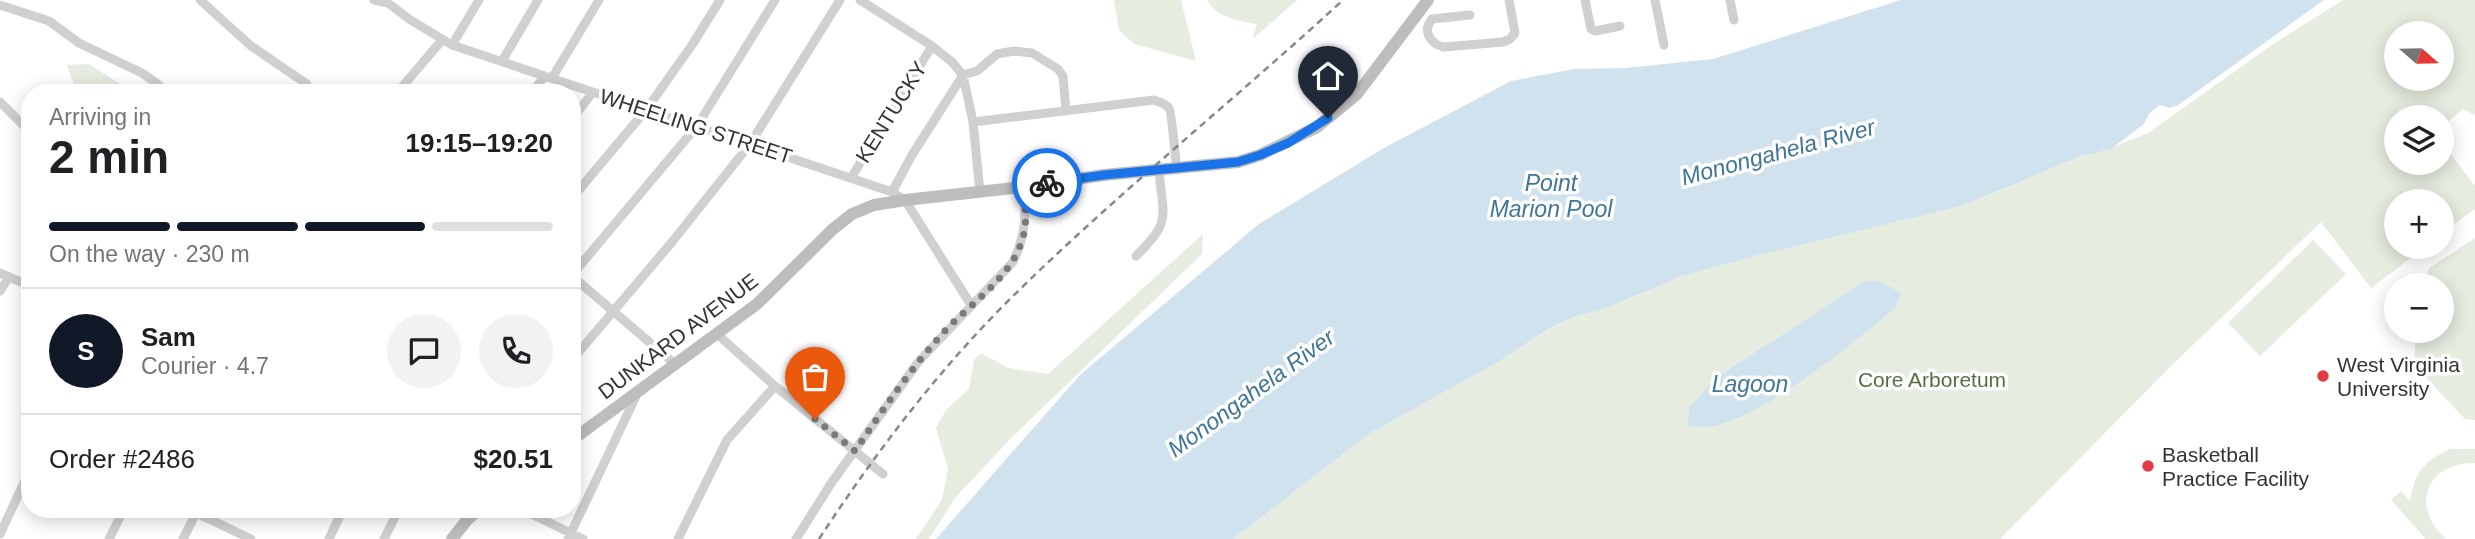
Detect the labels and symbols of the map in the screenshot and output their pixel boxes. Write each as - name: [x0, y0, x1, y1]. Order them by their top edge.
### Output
- north arrow: [2384, 21, 2454, 91]
- pin: [1298, 46, 1358, 118]
- street label: KENTUCKY: [851, 57, 931, 167]
- street label: WHEELING STREET: [597, 84, 795, 168]
- water label: Monongahela River: [1678, 113, 1879, 190]
- courier: [1012, 148, 1082, 218]
- water label: Point Marion Pool: [1490, 170, 1613, 222]
- street label: DUNKARD AVENUE: [594, 269, 762, 403]
- water label: Monongahela River: [1163, 323, 1340, 462]
- pin: [785, 347, 845, 419]
- place label: West Virginia University: [2337, 353, 2460, 400]
- park label: Core Arboretum: [1858, 368, 2006, 391]
- marker: West Virginia University: [2315, 368, 2331, 384]
- water label: Lagoon: [1712, 371, 1788, 397]
- place label: Basketball Practice Facility: [2162, 443, 2310, 490]
- marker: Basketball Practice Facility: [2140, 458, 2156, 474]

